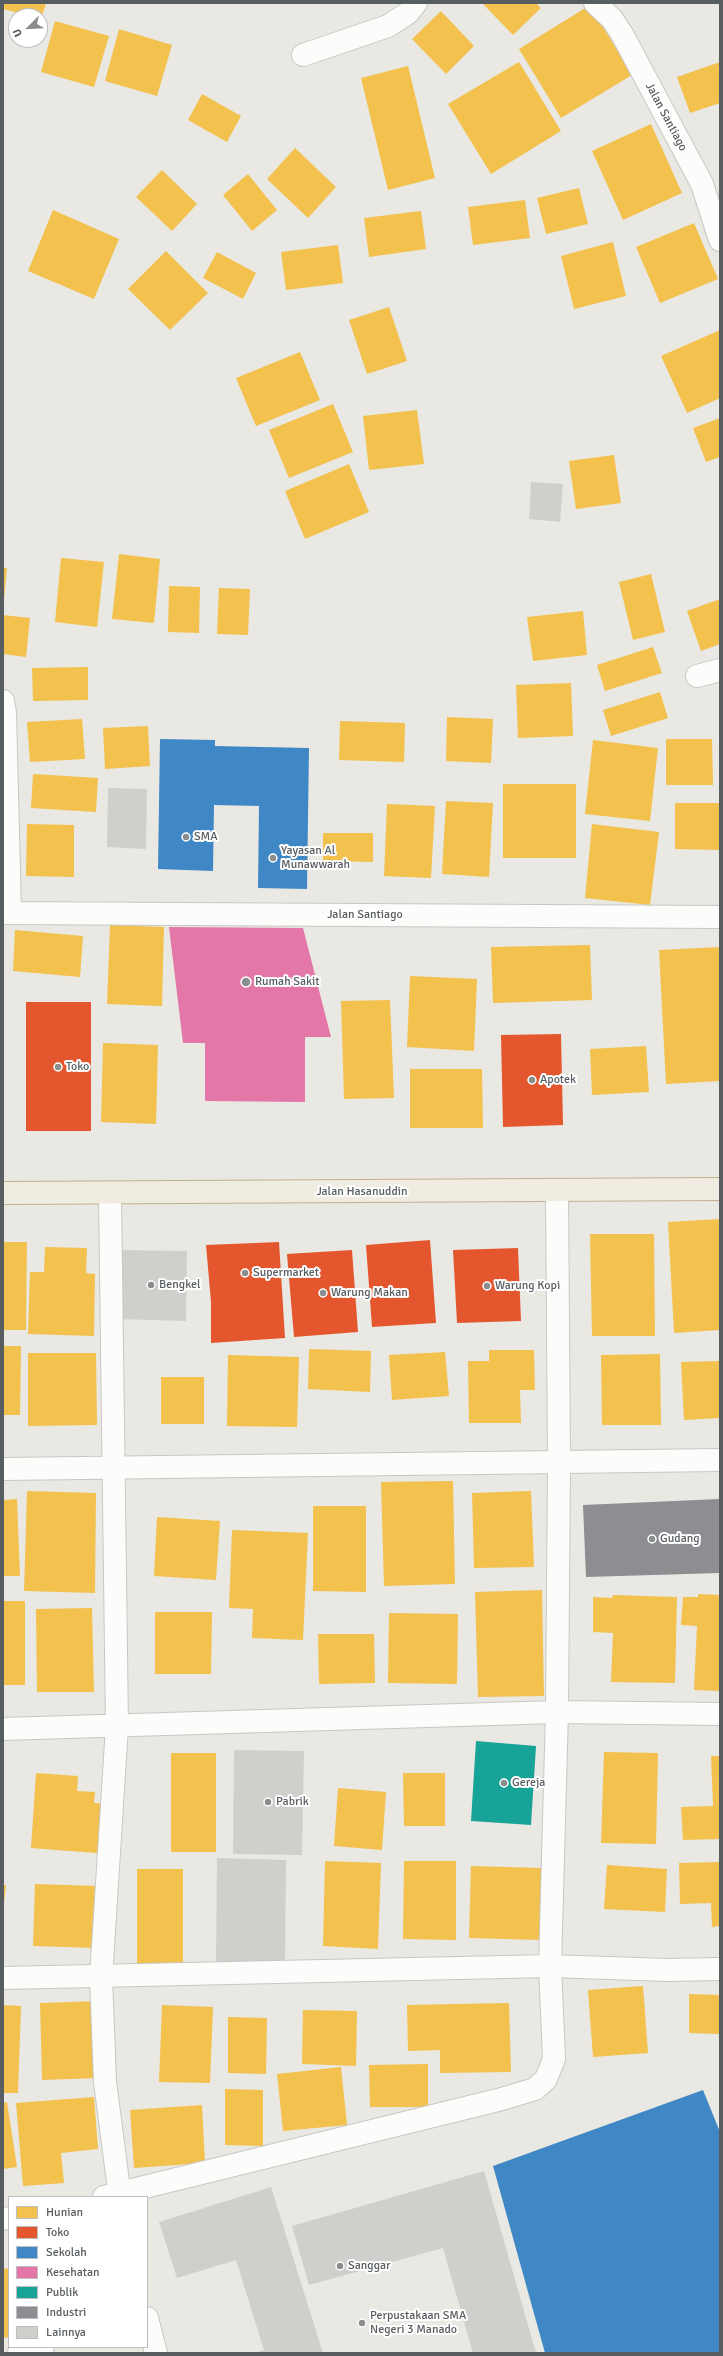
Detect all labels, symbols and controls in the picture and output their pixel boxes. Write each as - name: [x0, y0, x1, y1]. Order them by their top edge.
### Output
- north arrow: [8, 8, 48, 48]
- text: U: [10, 27, 25, 39]
- street label: Jalan Santiago: [642, 80, 690, 154]
- place label: SMA: [194, 830, 218, 844]
- marker: SMA: [181, 832, 191, 842]
- place label: Yayasan Al Munawwarah: [281, 844, 350, 872]
- marker: Yayasan Al Munawwarah: [268, 853, 278, 863]
- street label: Jalan Santiago: [327, 908, 403, 922]
- place label: Rumah Sakit: [255, 975, 319, 989]
- marker: Rumah Sakit: [240, 976, 252, 988]
- place label: Toko: [66, 1060, 89, 1074]
- marker: Toko: [53, 1062, 63, 1072]
- place label: Apotek: [540, 1073, 576, 1087]
- marker: Apotek: [527, 1075, 537, 1085]
- street label: Jalan Hasanuddin: [316, 1185, 408, 1199]
- place label: Supermarket: [253, 1266, 319, 1280]
- marker: Supermarket: [240, 1268, 250, 1278]
- place label: Bengkel: [159, 1278, 200, 1292]
- place label: Warung Kopi: [495, 1279, 560, 1293]
- marker: Bengkel: [146, 1280, 156, 1290]
- marker: Warung Kopi: [482, 1281, 492, 1291]
- place label: Warung Makan: [331, 1286, 408, 1300]
- marker: Warung Makan: [318, 1288, 328, 1298]
- place label: Gudang: [660, 1532, 700, 1546]
- marker: Gudang: [647, 1534, 657, 1544]
- place label: Gereja: [512, 1776, 545, 1790]
- marker: Gereja: [499, 1778, 509, 1788]
- place label: Pabrik: [276, 1795, 309, 1809]
- marker: Pabrik: [263, 1797, 273, 1807]
- legend: [8, 2196, 148, 2348]
- text: Hunian: [46, 2205, 83, 2220]
- text: Toko: [46, 2225, 69, 2240]
- text: Sekolah: [46, 2245, 87, 2260]
- place label: Sanggar: [348, 2259, 390, 2273]
- marker: Sanggar: [335, 2261, 345, 2271]
- text: Kesehatan: [46, 2265, 100, 2280]
- text: Publik: [46, 2285, 78, 2300]
- text: Industri: [46, 2305, 86, 2320]
- place label: Perpustakaan SMA Negeri 3 Manado: [370, 2309, 466, 2337]
- marker: Perpustakaan SMA Negeri 3 Manado: [357, 2318, 367, 2328]
- text: Lainnya: [46, 2325, 86, 2340]

